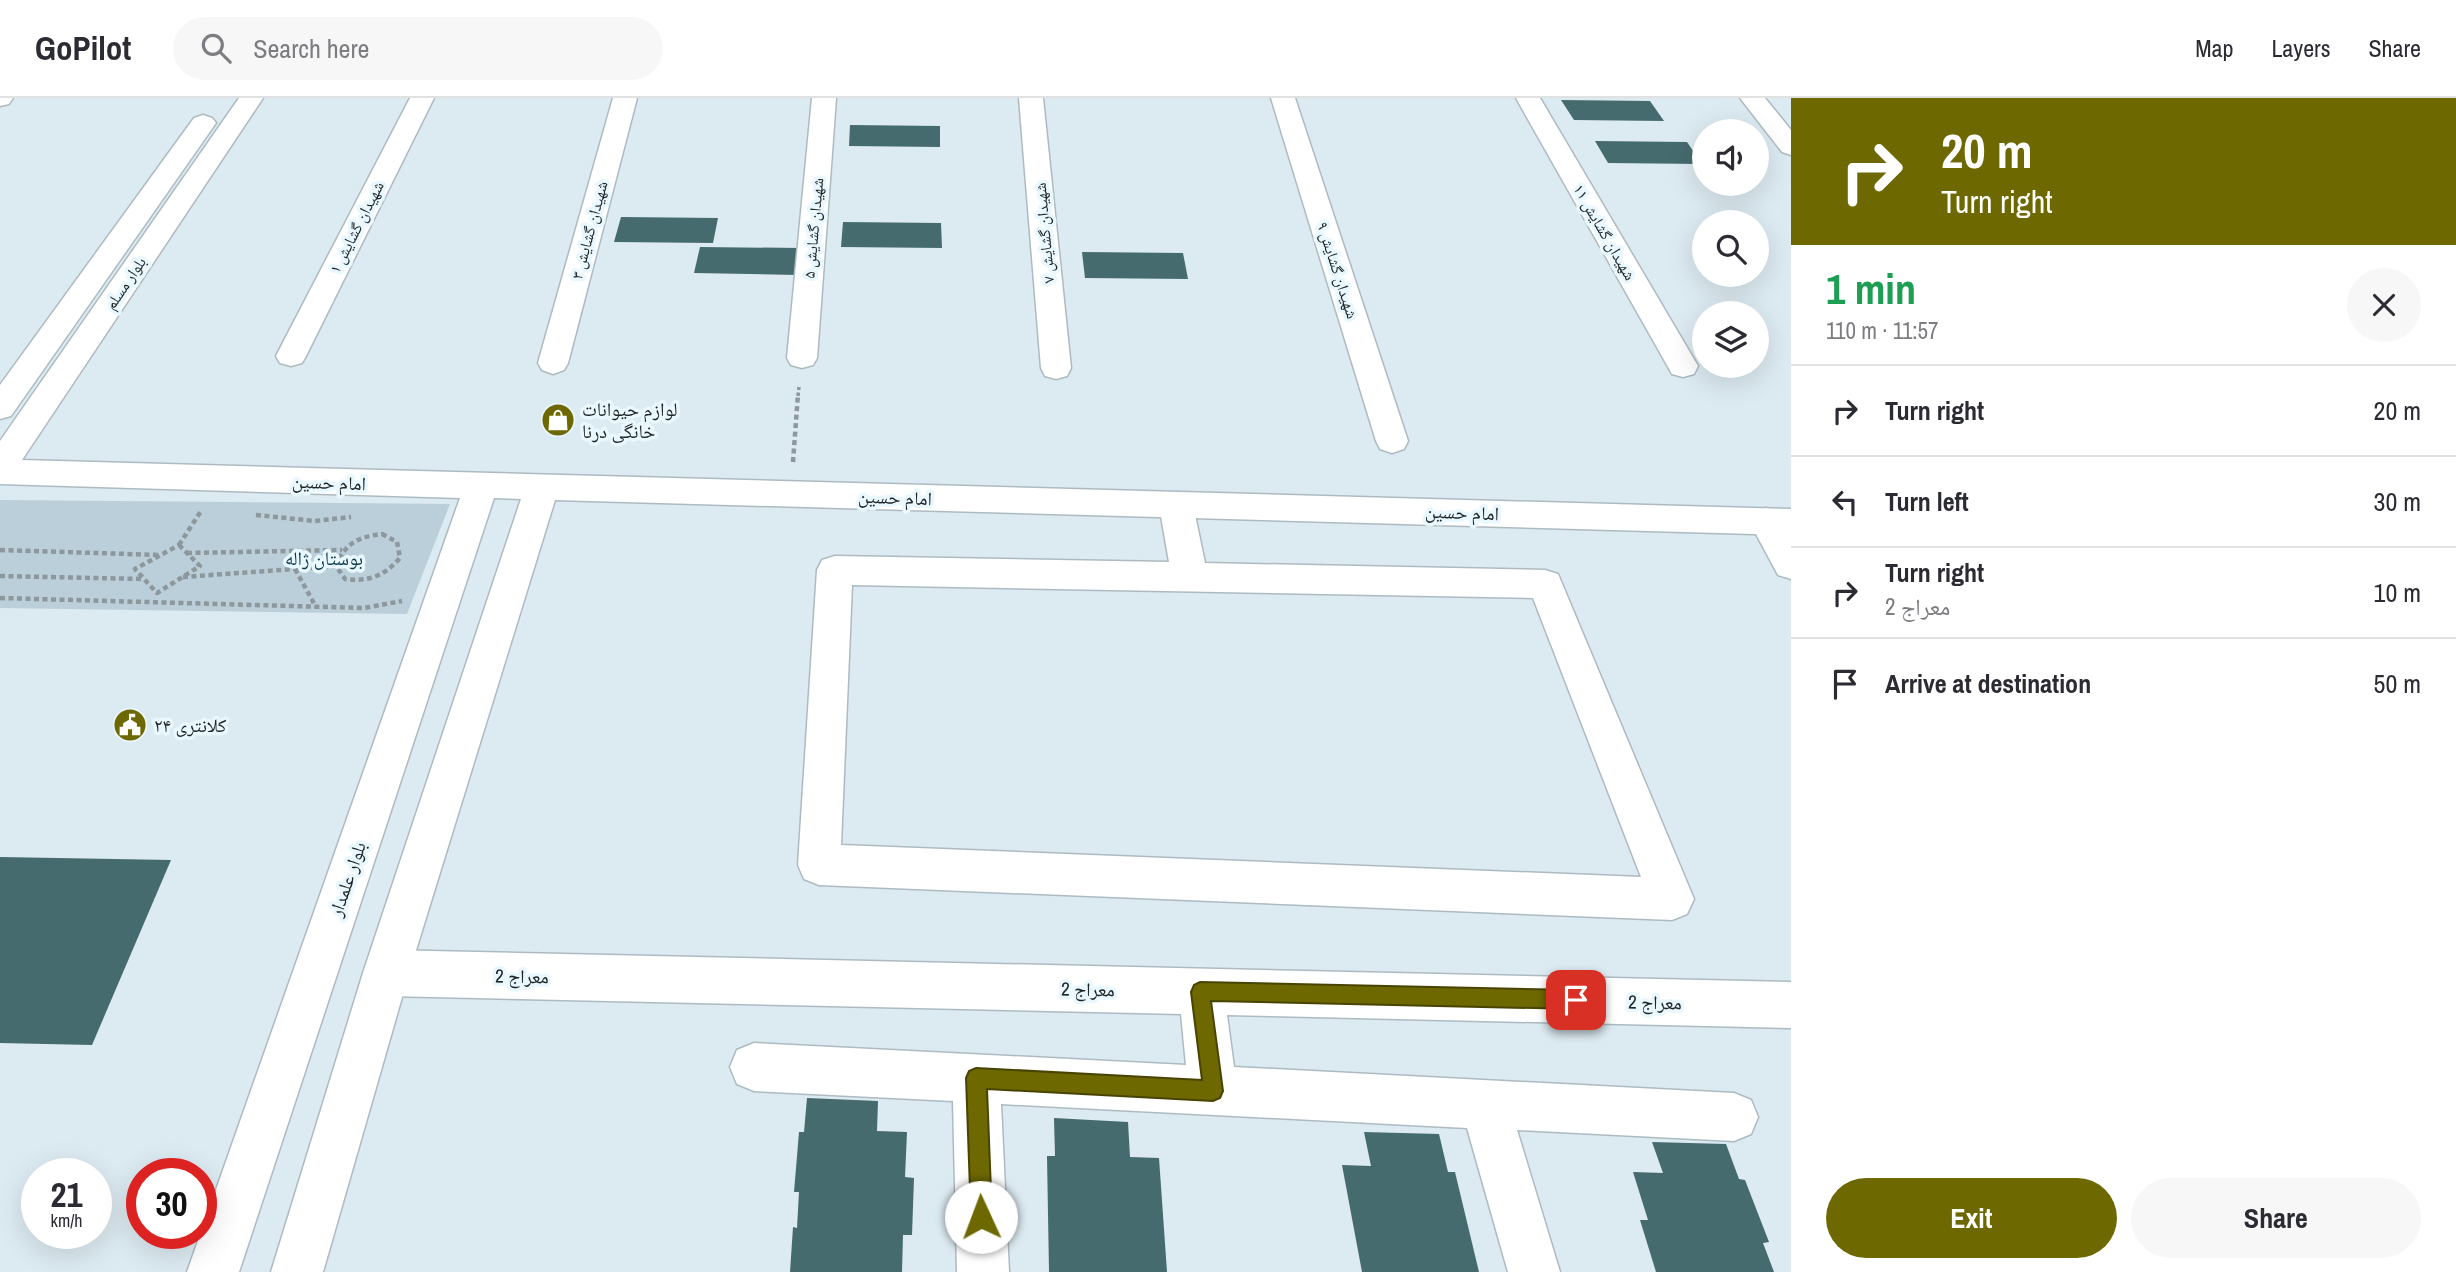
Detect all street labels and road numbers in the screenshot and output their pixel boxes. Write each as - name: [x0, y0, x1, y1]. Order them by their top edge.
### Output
- street label: شهیدان گشایش ۱: [323, 177, 389, 277]
- street label: شهیدان گشایش ۵: [798, 177, 828, 279]
- street label: شهیدان گشایش ۳: [565, 179, 613, 281]
- street label: شهیدان گشایش ۱۱: [1569, 180, 1641, 284]
- street label: شهیدان گشایش ۷: [1029, 182, 1059, 284]
- street label: شهیدان گشایش ۹: [1312, 219, 1364, 321]
- street label: بلوار مسلم: [99, 252, 151, 314]
- street label: امام حسین: [291, 468, 367, 497]
- street label: امام حسین: [857, 483, 933, 512]
- street label: امام حسین: [1424, 498, 1500, 527]
- street label: بلوار علمدار: [322, 838, 372, 921]
- street label: معراج 2: [495, 963, 549, 989]
- street label: معراج 2: [1061, 976, 1115, 1002]
- street label: معراج 2: [1628, 989, 1682, 1015]

